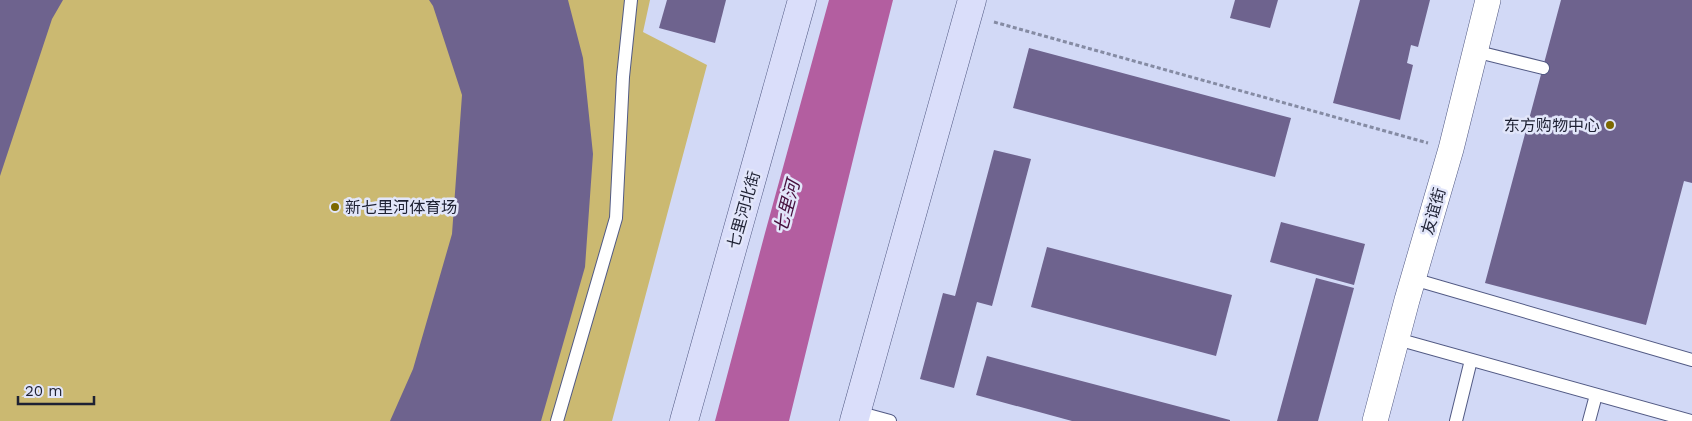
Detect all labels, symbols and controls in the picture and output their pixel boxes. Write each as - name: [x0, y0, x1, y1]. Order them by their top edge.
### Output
- place label: 东方购物中心: [1504, 116, 1600, 135]
- marker: 东方购物中心: [1604, 119, 1616, 131]
- street label: 七里河北街: [723, 169, 764, 251]
- water label: 七里河: [769, 175, 804, 236]
- street label: 友谊街: [1418, 185, 1449, 237]
- place label: 新七里河体育场: [345, 198, 457, 217]
- marker: 新七里河体育场: [329, 201, 341, 213]
- scale bar: [18, 374, 94, 406]
- text: 20 m: [25, 382, 63, 400]

